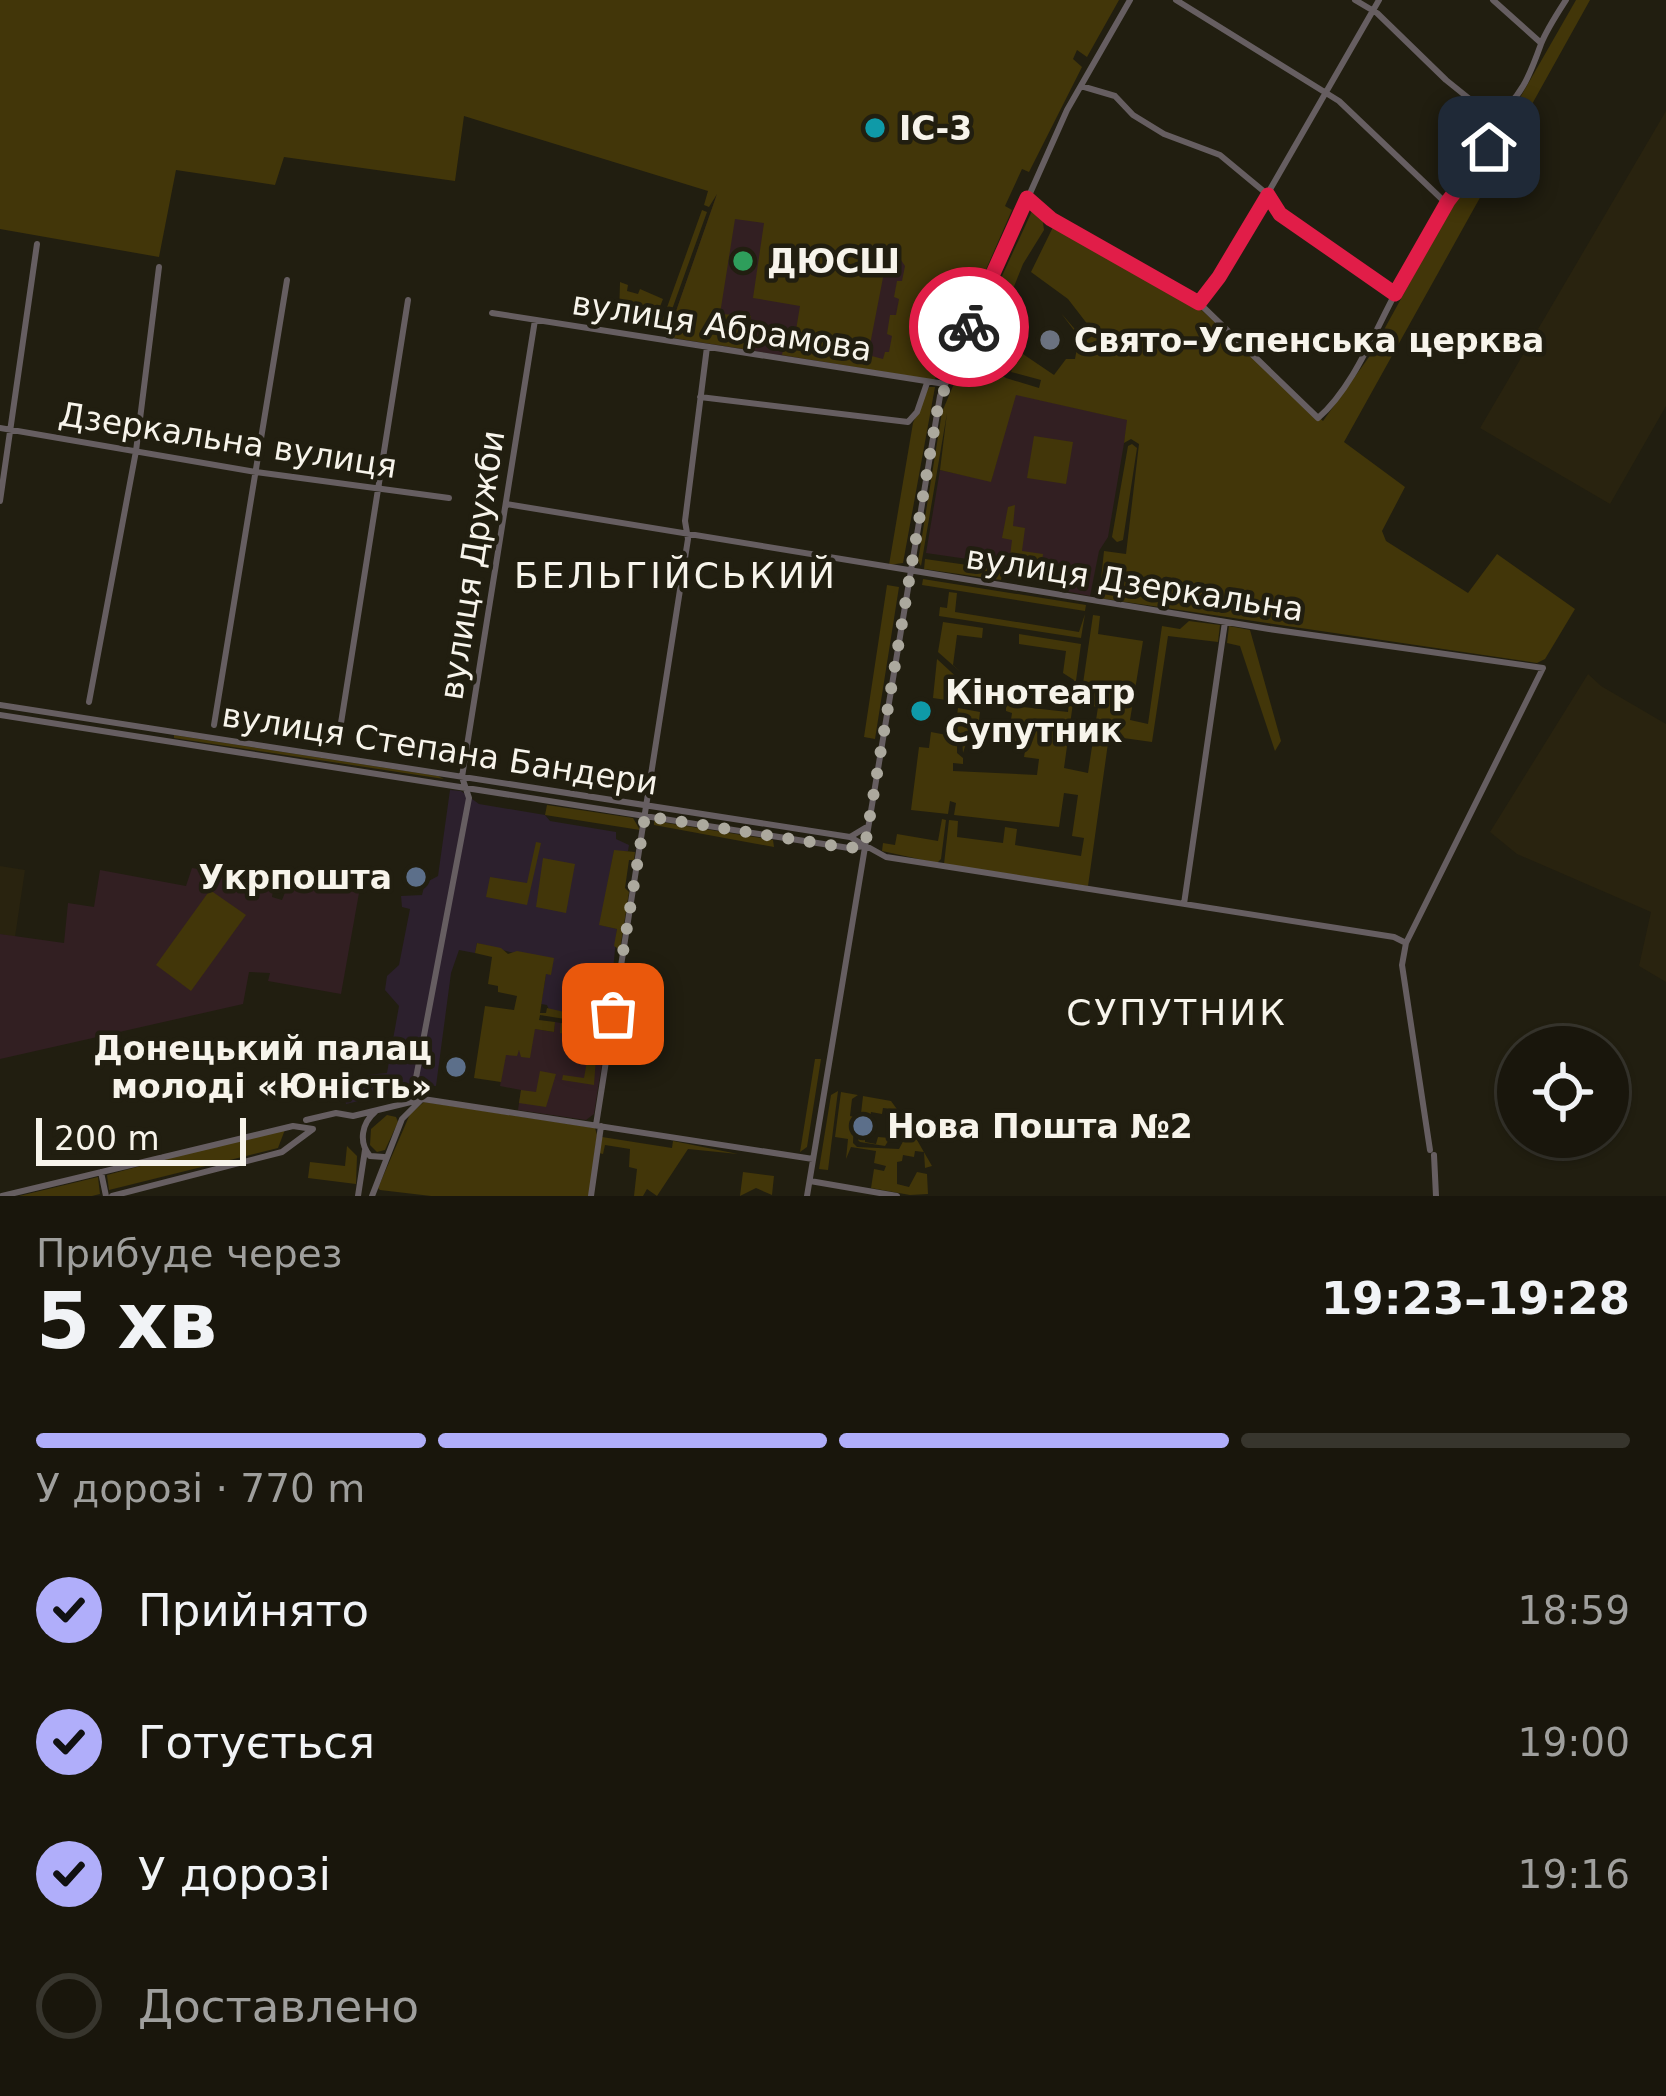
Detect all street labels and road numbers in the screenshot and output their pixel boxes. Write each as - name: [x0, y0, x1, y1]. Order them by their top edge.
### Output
- street label: вулиця Абрамова: [569, 283, 875, 369]
- street label: Дзеркальна вулиця: [56, 394, 400, 486]
- street label: вулиця Дружби: [431, 428, 513, 702]
- street label: вулиця Дзеркальна: [963, 537, 1307, 629]
- street label: вулиця Степана Бандери: [219, 695, 661, 803]

